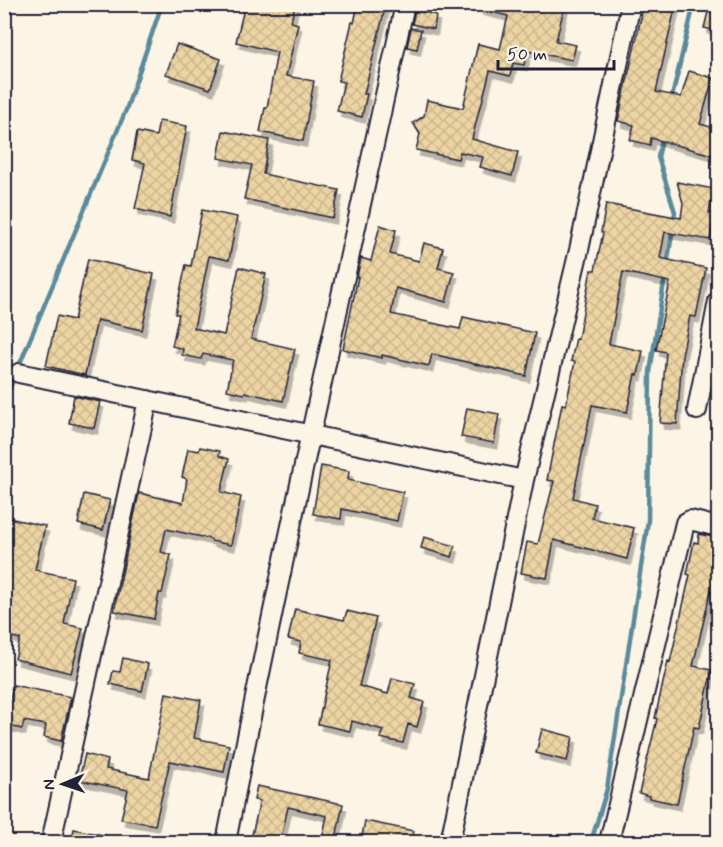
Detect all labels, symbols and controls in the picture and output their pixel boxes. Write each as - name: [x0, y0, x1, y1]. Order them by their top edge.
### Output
- scale bar: [498, 33, 614, 71]
- text: 50 m: [507, 43, 547, 67]
- north arrow: [33, 754, 93, 814]
- text: N: [39, 779, 60, 790]

